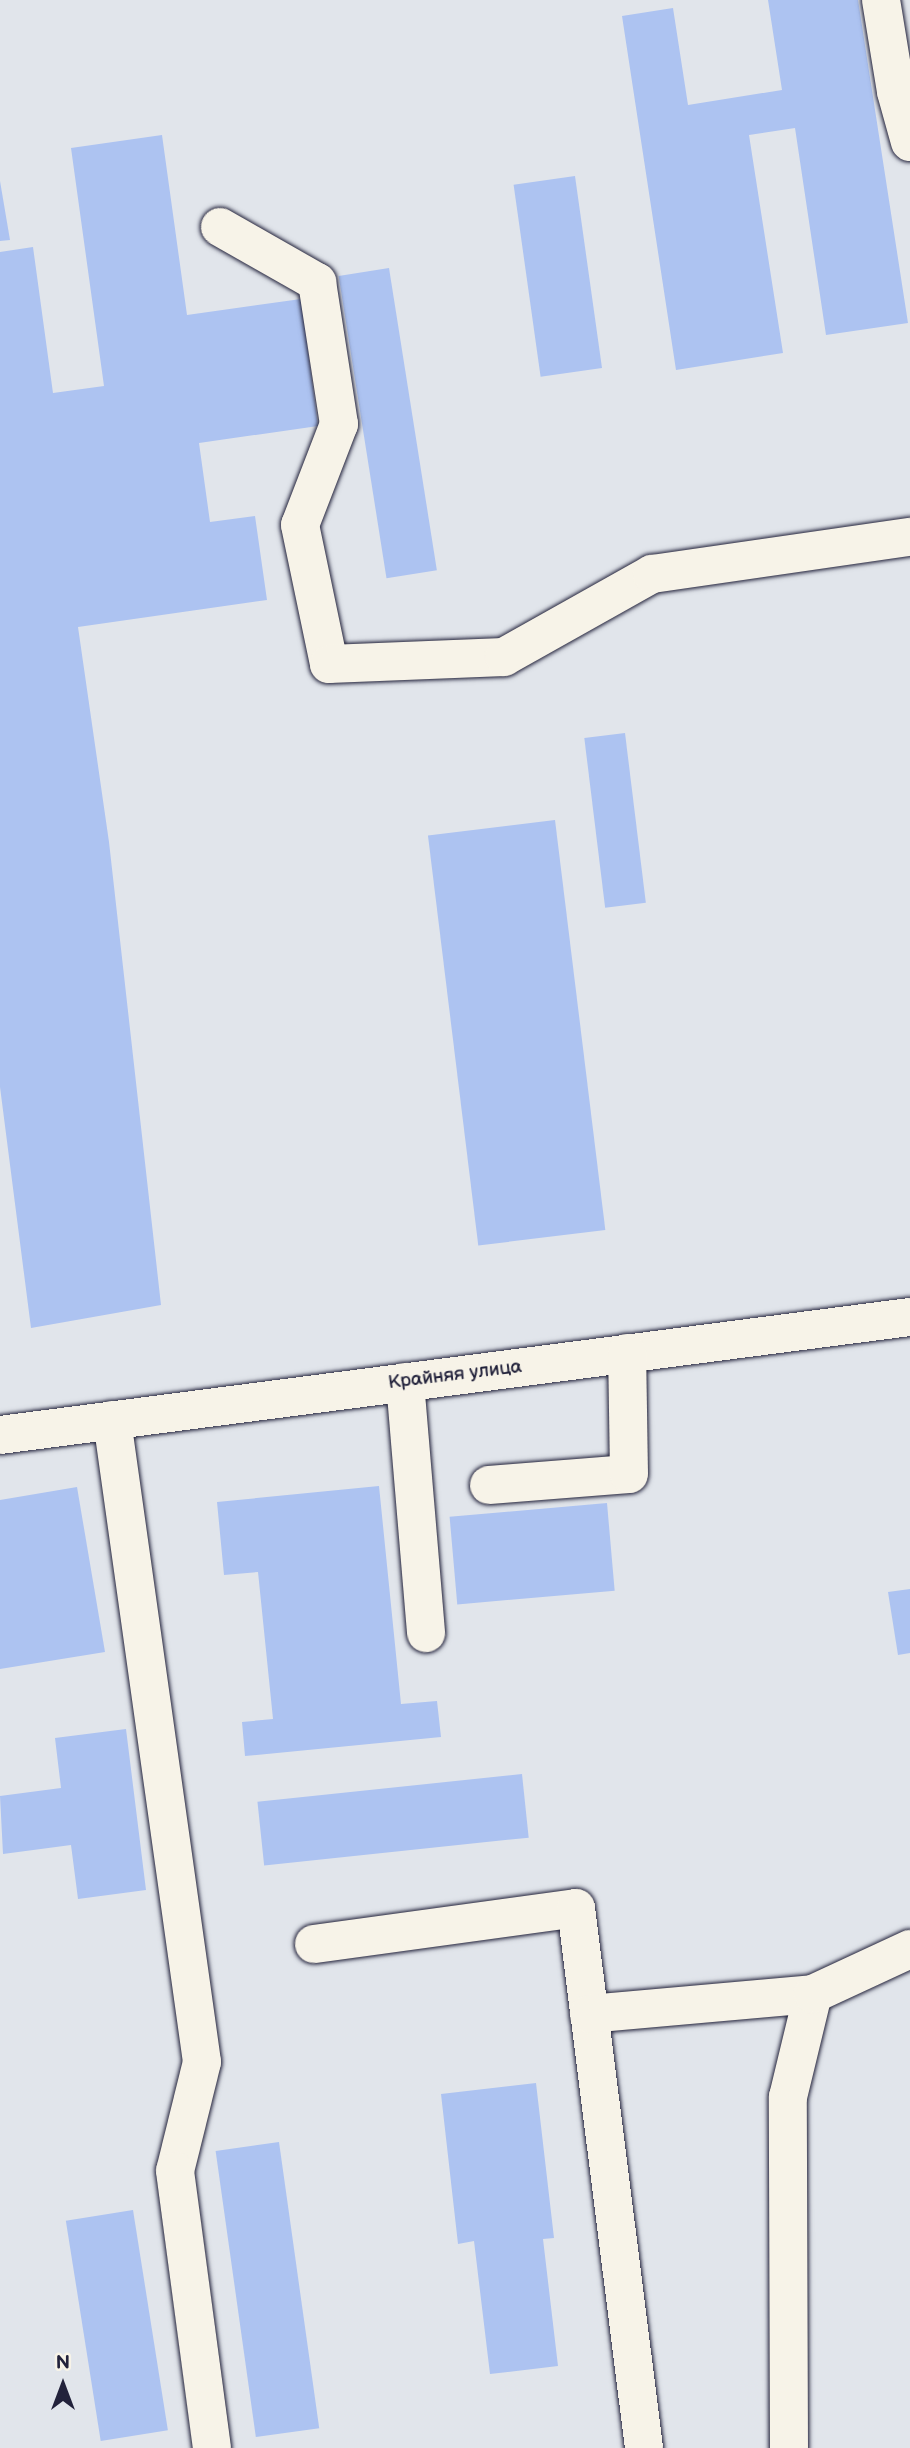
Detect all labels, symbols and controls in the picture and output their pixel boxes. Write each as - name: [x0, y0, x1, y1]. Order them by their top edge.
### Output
- street label: Крайняя улица: [387, 1355, 523, 1395]
- north arrow: [28, 2350, 98, 2420]
- text: N: [56, 2352, 70, 2375]

